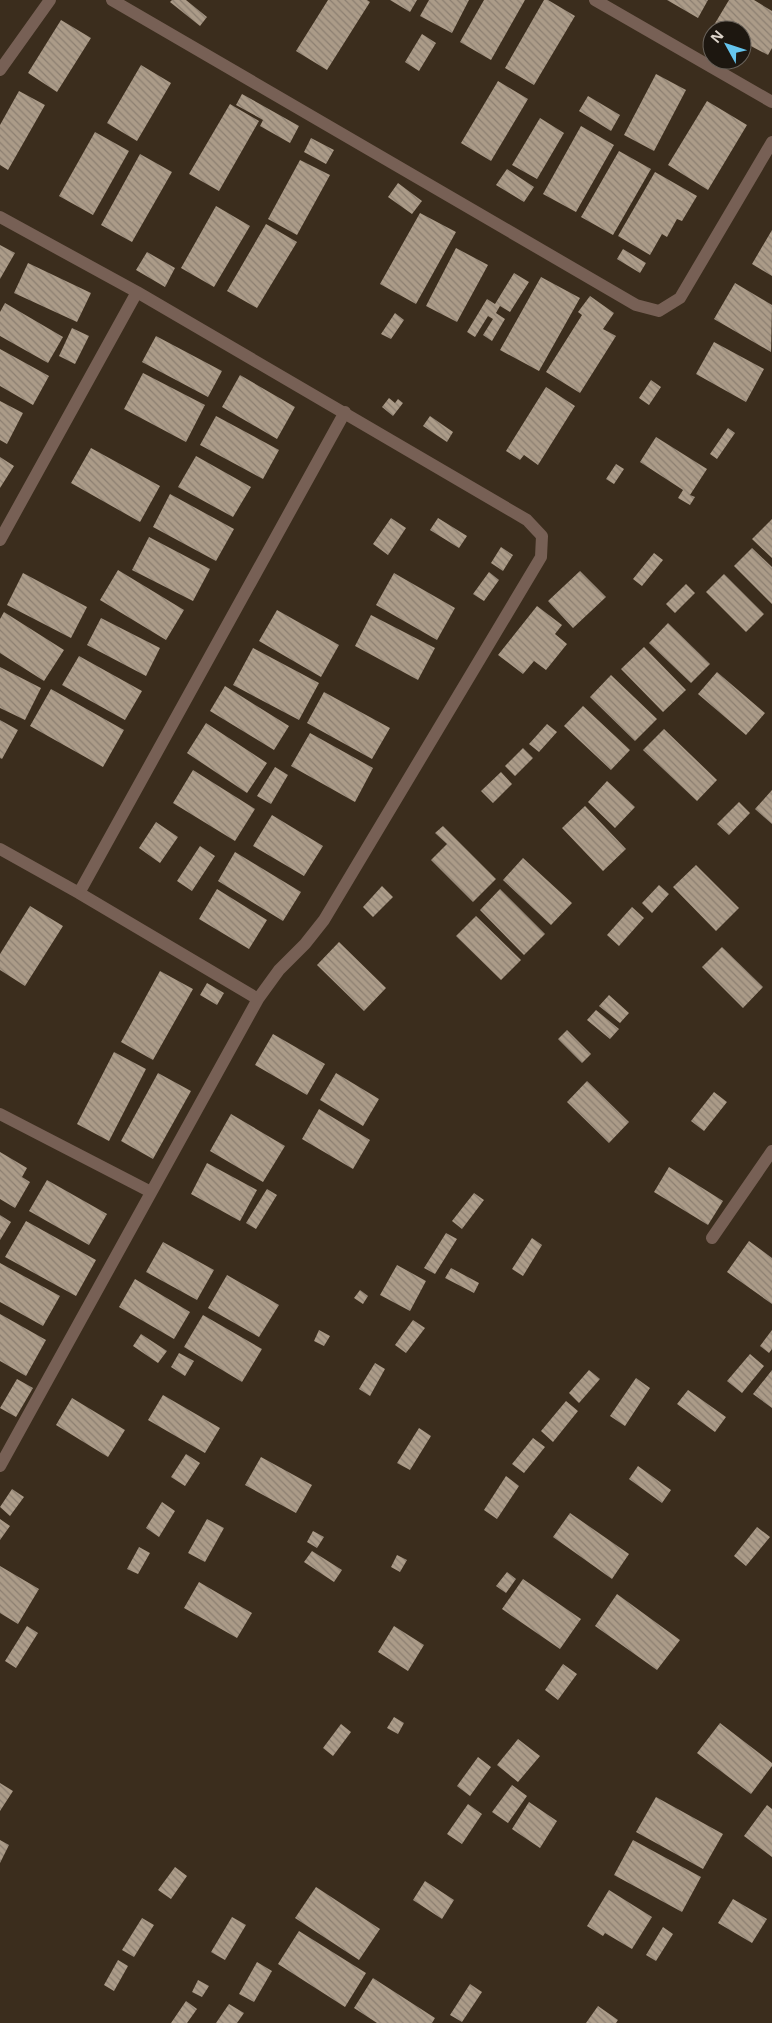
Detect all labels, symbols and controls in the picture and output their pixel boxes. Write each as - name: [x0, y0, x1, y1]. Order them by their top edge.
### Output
- north arrow: [702, 20, 752, 70]
- text: N: [706, 26, 728, 47]

